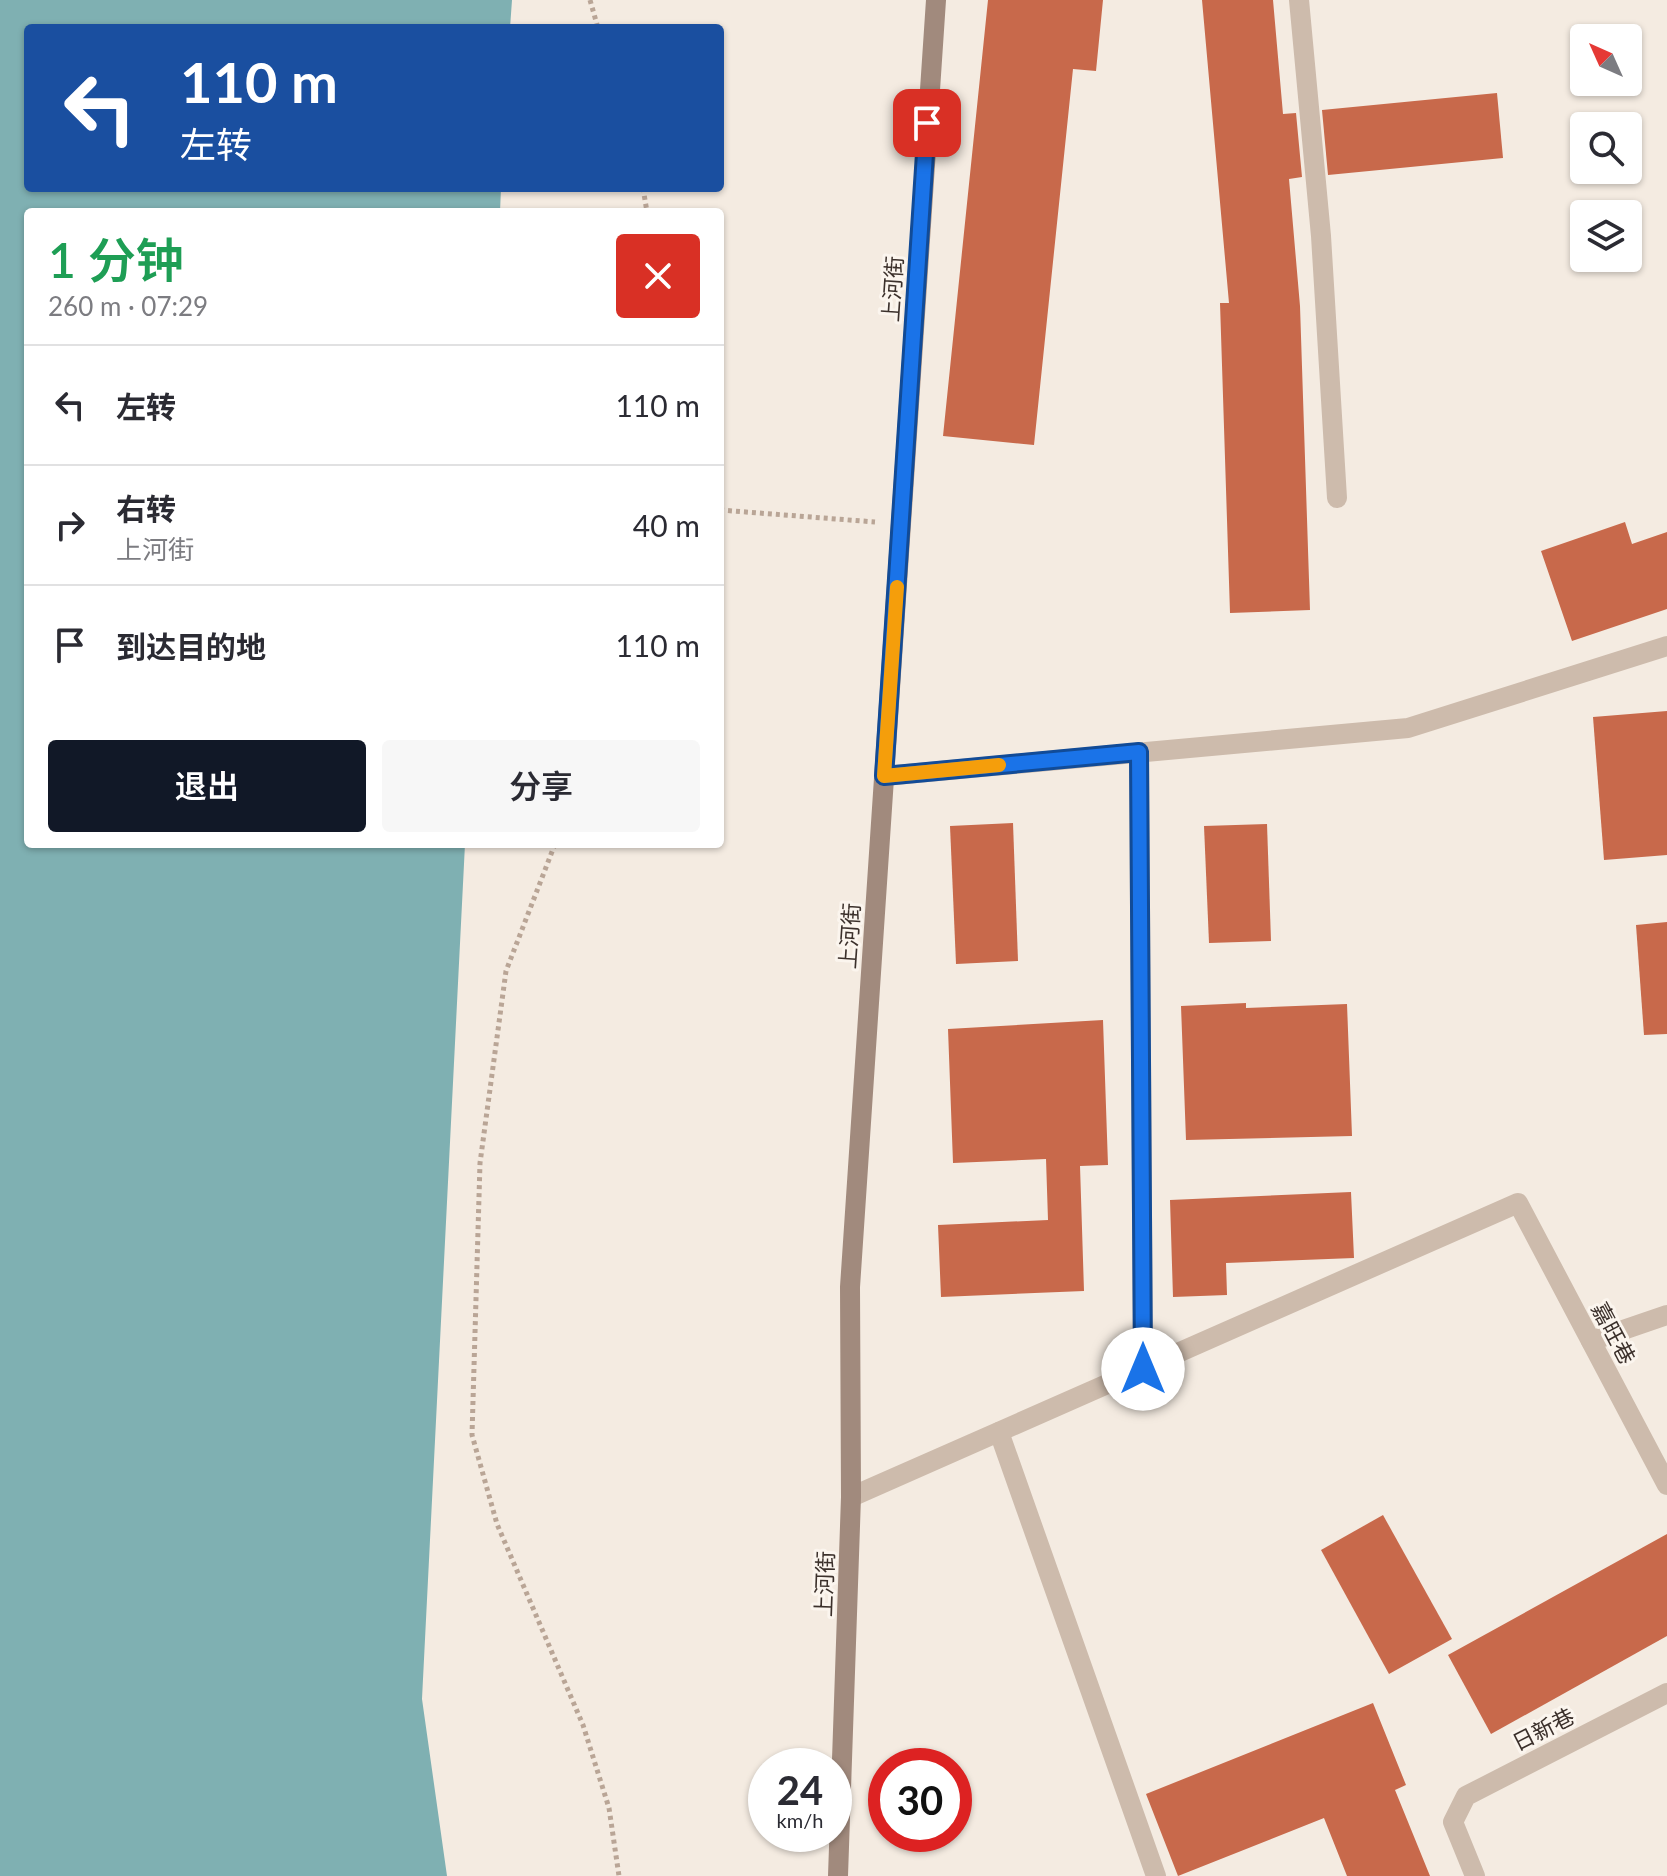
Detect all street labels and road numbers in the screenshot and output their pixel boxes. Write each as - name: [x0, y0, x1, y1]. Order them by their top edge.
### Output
- street label: 上河街: [876, 255, 908, 323]
- street label: 上河街: [833, 902, 865, 970]
- street label: 嘉旺巷: [1587, 1298, 1641, 1368]
- street label: 上河街: [809, 1551, 839, 1617]
- street label: 日新巷: [1507, 1702, 1579, 1756]

